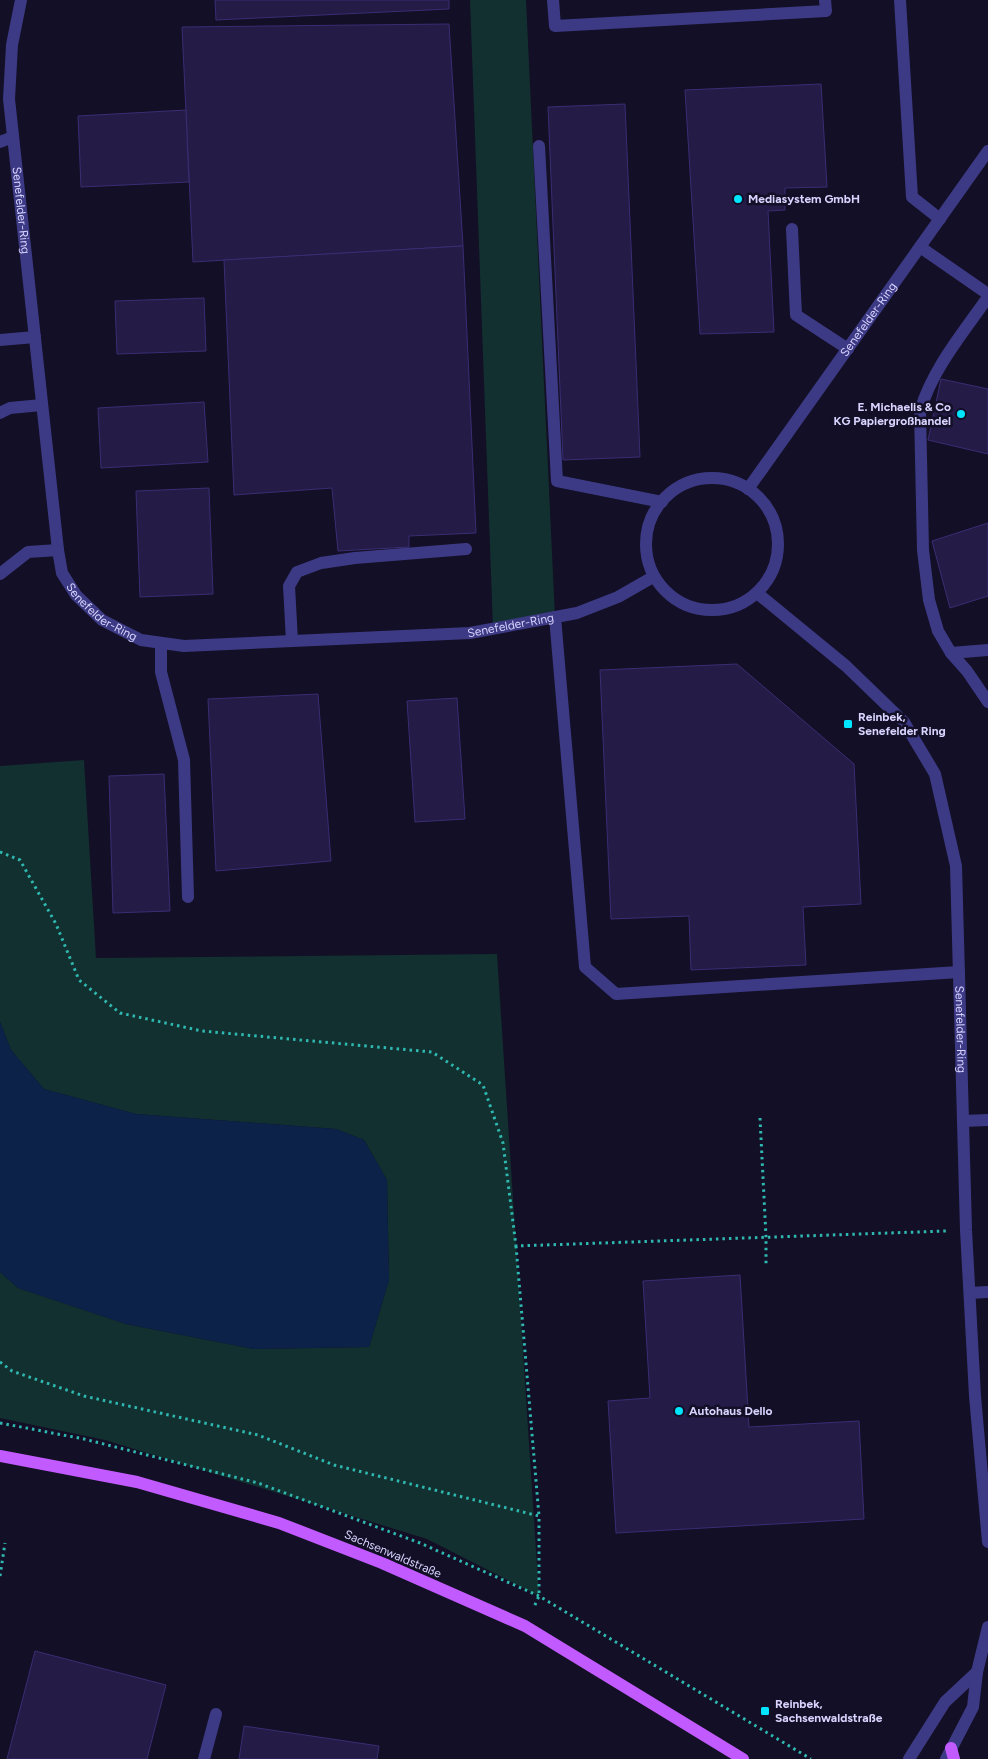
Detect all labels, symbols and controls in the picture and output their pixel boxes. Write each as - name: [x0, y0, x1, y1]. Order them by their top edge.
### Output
- street label: Senefelder-Ring: [9, 166, 33, 255]
- place label: Mediasystem GmbH: [748, 192, 860, 206]
- marker: Mediasystem GmbH: [732, 193, 744, 205]
- street label: Senefelder-Ring: [837, 280, 899, 359]
- place label: E. Michaelis & Co KG Papiergroßhandel: [834, 400, 951, 428]
- marker: E. Michaelis & Co KG Papiergroßhandel: [955, 408, 967, 420]
- street label: Senefelder-Ring: [63, 580, 140, 644]
- street label: Senefelder-Ring: [466, 610, 555, 640]
- place label: Reinbek, Senefelder Ring: [858, 710, 946, 738]
- marker: Reinbek, Senefelder Ring: [842, 718, 854, 730]
- street label: Senefelder-Ring: [952, 985, 969, 1073]
- place label: Autohaus Dello: [689, 1404, 773, 1418]
- marker: Autohaus Dello: [673, 1405, 685, 1417]
- street label: Sachsenwaldstraße: [342, 1527, 444, 1581]
- place label: Reinbek, Sachsenwaldstraße: [775, 1697, 883, 1725]
- marker: Reinbek, Sachsenwaldstraße: [759, 1705, 771, 1717]

